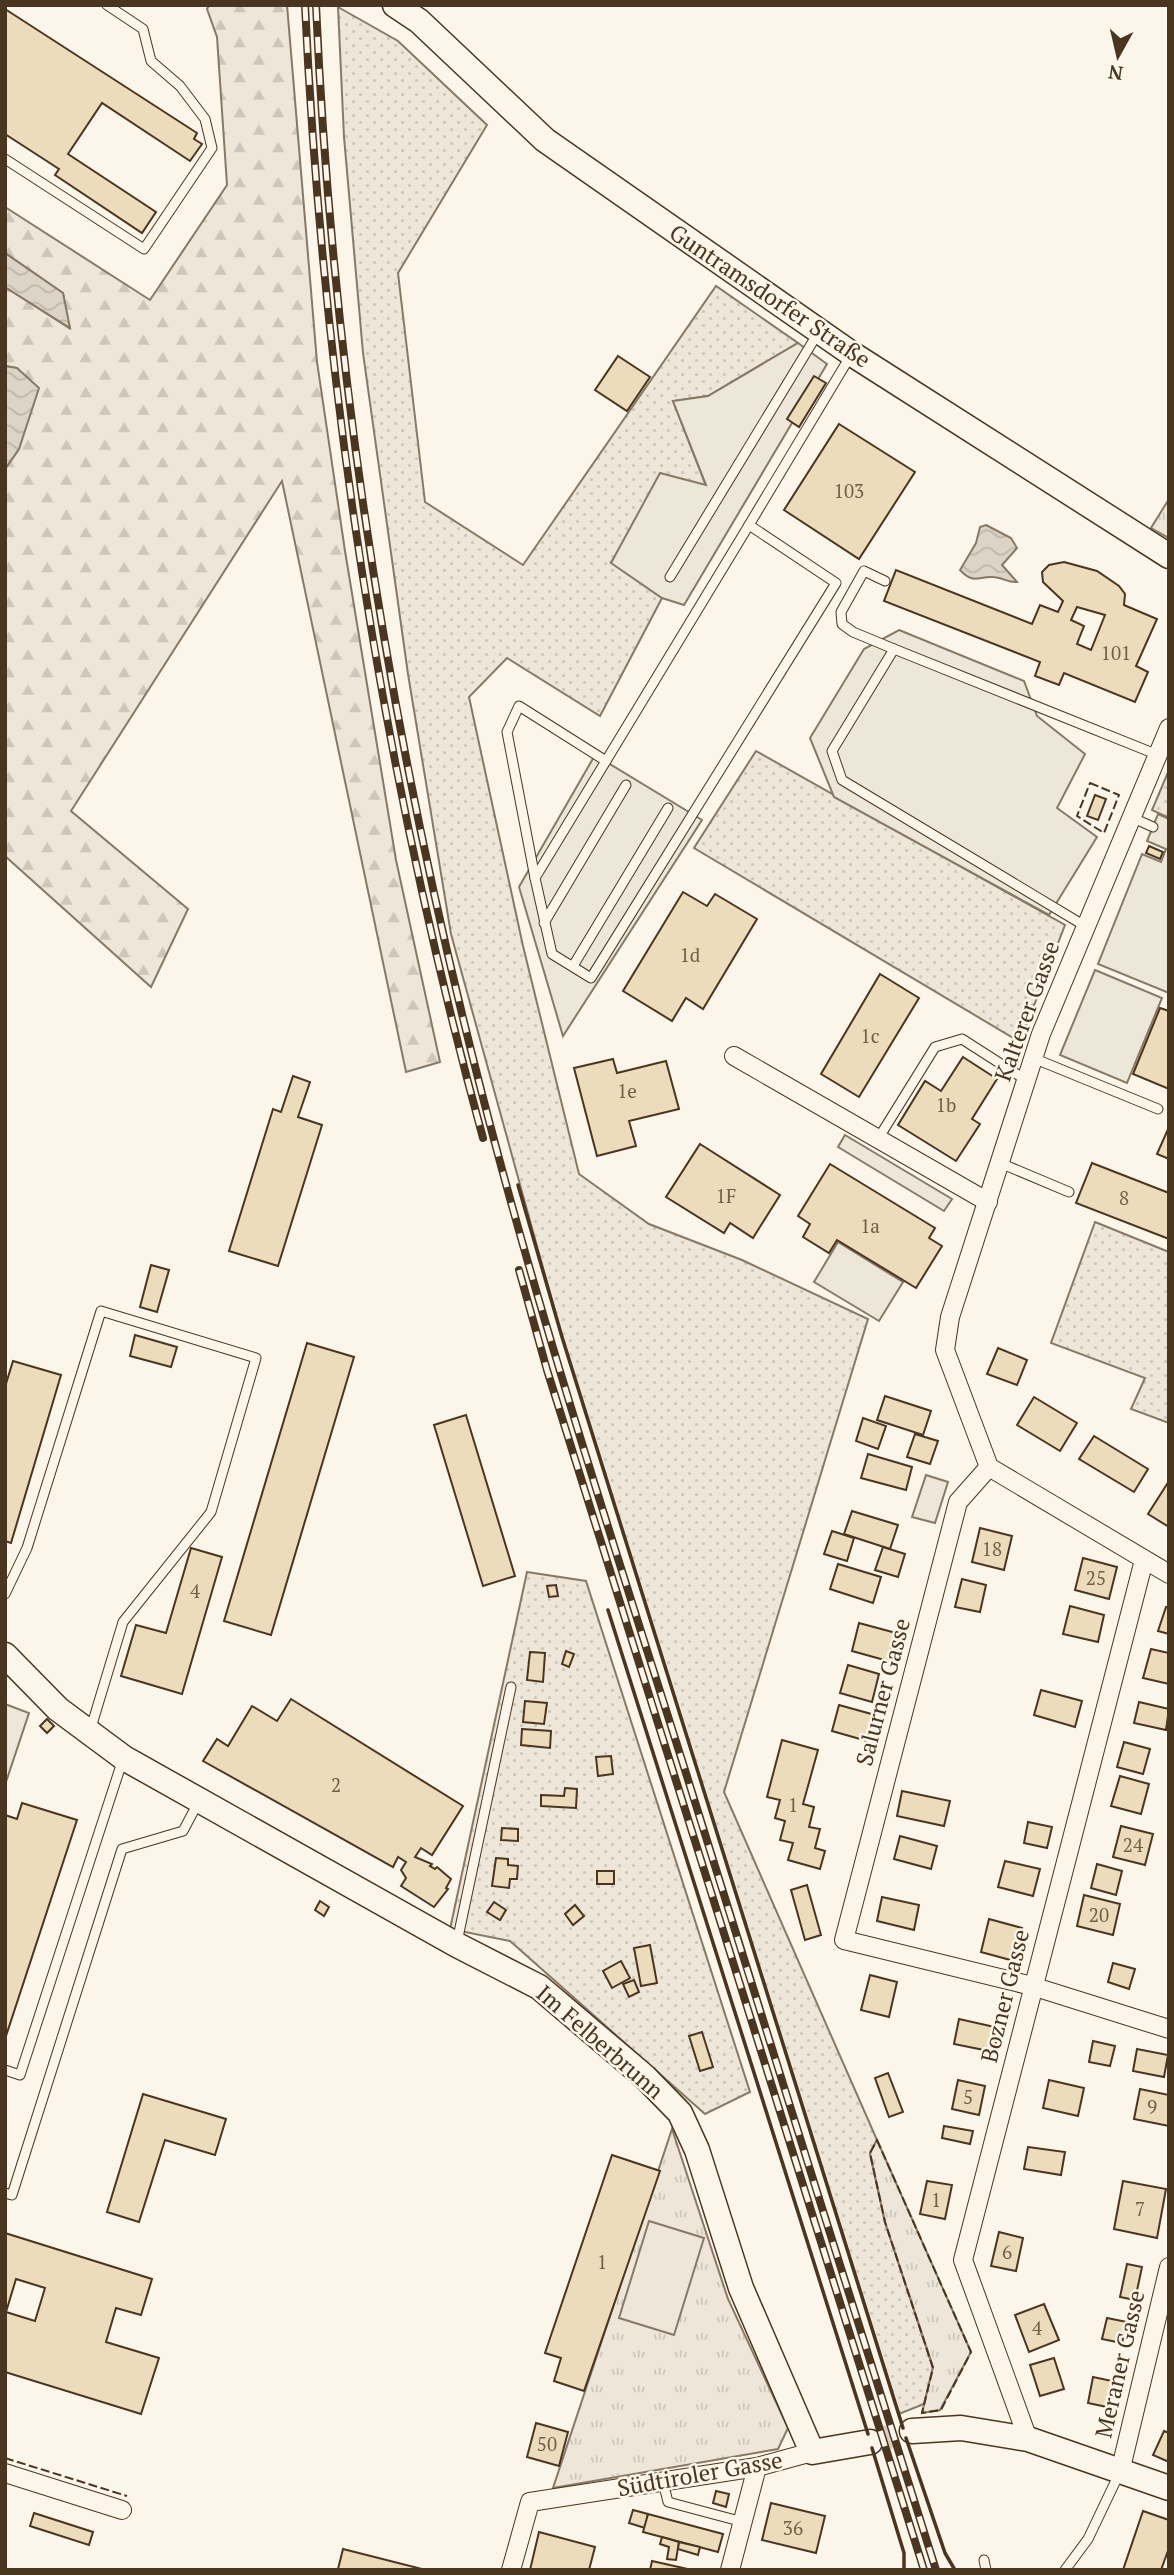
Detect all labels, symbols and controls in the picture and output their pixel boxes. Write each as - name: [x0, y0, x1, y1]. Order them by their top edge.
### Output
- north arrow: [1083, 21, 1153, 91]
- text: N: [1106, 60, 1124, 87]
- street label: Guntramsdorfer Straße: [663, 217, 877, 375]
- house number: 103: [834, 478, 864, 503]
- house number: 101: [1101, 640, 1131, 665]
- street label: Kalterer Gasse: [987, 936, 1066, 1085]
- house number: 1d: [680, 942, 701, 967]
- house number: 1c: [861, 1023, 880, 1048]
- house number: 1e: [617, 1078, 637, 1103]
- house number: 1b: [936, 1092, 956, 1117]
- house number: 1F: [716, 1183, 736, 1208]
- house number: 8: [1119, 1185, 1129, 1210]
- house number: 1a: [860, 1213, 880, 1238]
- house number: 18: [982, 1536, 1002, 1561]
- house number: 25: [1086, 1565, 1106, 1590]
- house number: 4: [190, 1578, 201, 1603]
- street label: Salurner Gasse: [848, 1615, 917, 1769]
- house number: 2: [331, 1772, 341, 1797]
- house number: 1: [788, 1792, 798, 1817]
- house number: 24: [1123, 1832, 1144, 1857]
- house number: 20: [1089, 1902, 1109, 1927]
- street label: Bozner Gasse: [973, 1926, 1036, 2066]
- street label: Im Felberbrunn: [530, 1978, 671, 2106]
- house number: 5: [963, 2084, 973, 2109]
- house number: 9: [1147, 2094, 1157, 2119]
- house number: 1: [931, 2187, 941, 2212]
- house number: 7: [1135, 2196, 1145, 2221]
- house number: 6: [1002, 2239, 1012, 2264]
- house number: 1: [597, 2249, 607, 2274]
- street label: Meraner Gasse: [1087, 2287, 1152, 2441]
- house number: 4: [1032, 2315, 1043, 2340]
- house number: 50: [537, 2431, 557, 2456]
- street label: Südtiroler Gasse: [615, 2444, 785, 2503]
- house number: 36: [783, 2515, 803, 2540]

